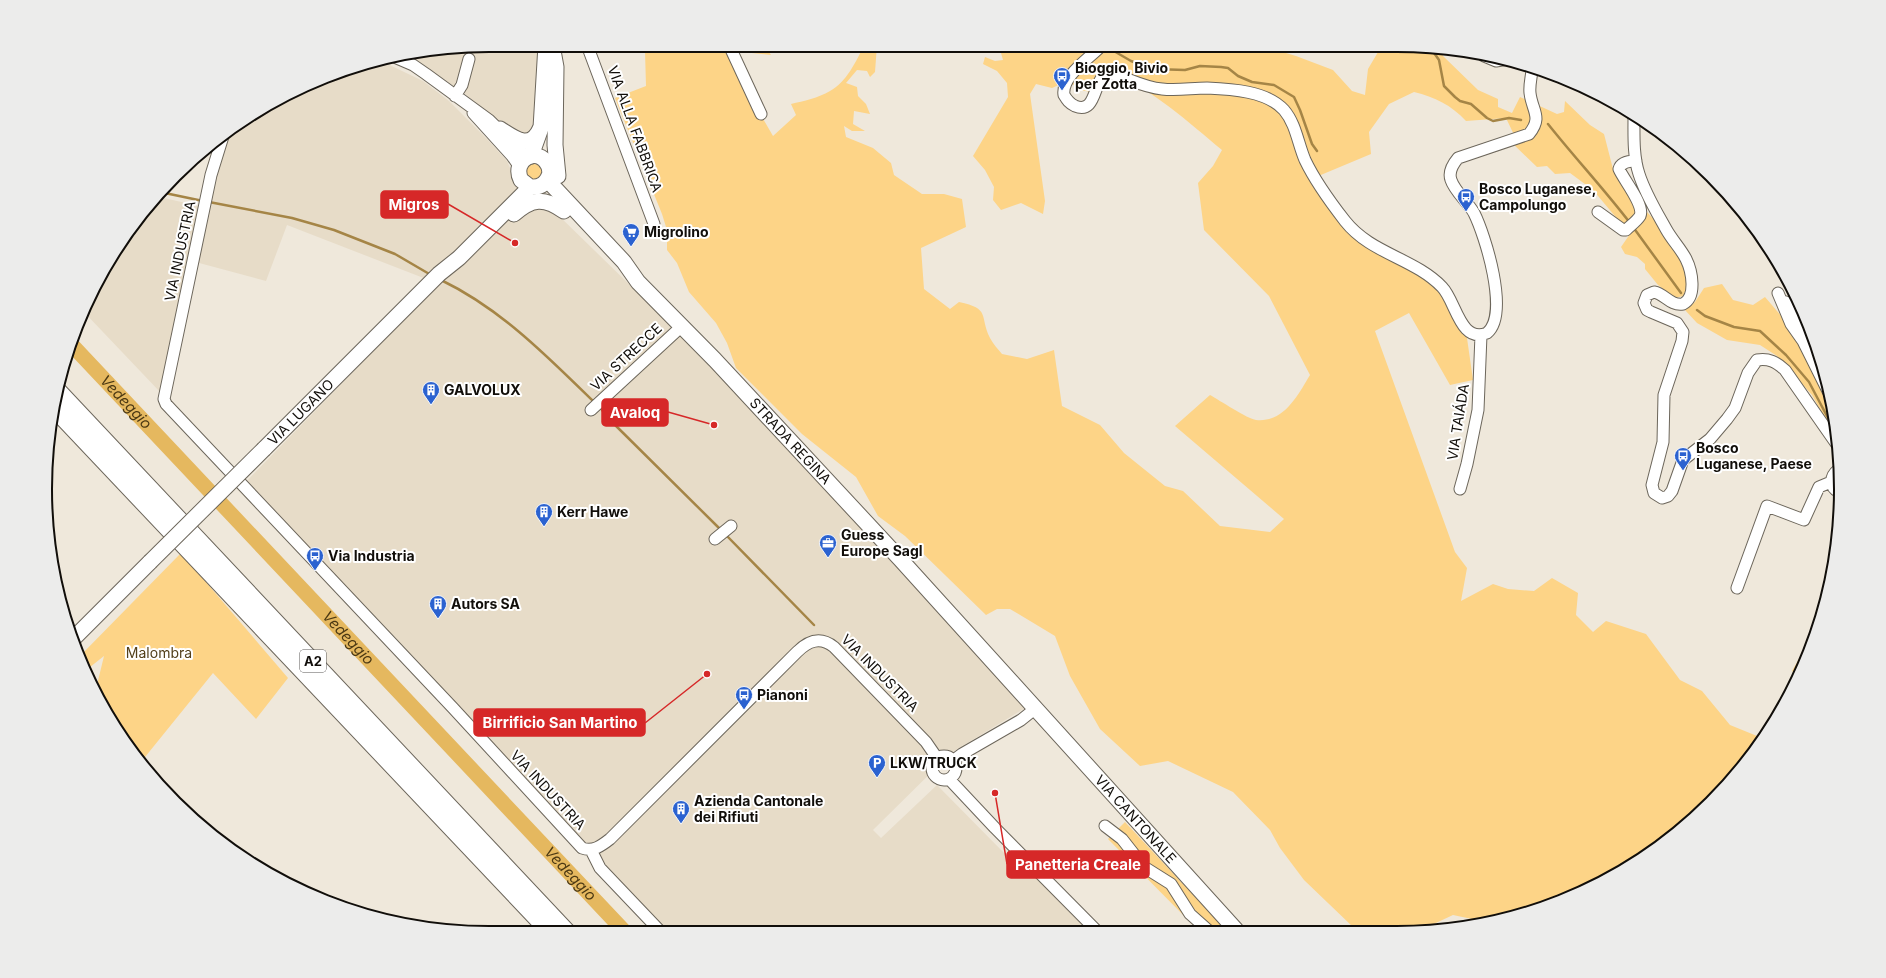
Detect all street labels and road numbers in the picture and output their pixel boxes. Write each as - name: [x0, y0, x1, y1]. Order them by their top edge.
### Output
- street label: VIA ALLA FABBRICA: [605, 63, 666, 195]
- street label: VIA INDUSTRIA: [161, 199, 199, 303]
- street label: VIA STRECCE: [586, 319, 665, 394]
- street label: VIA LUGANO: [264, 375, 337, 448]
- street label: VIA TAIÁDA: [1443, 382, 1472, 461]
- street label: STRADA REGINA: [746, 394, 835, 488]
- street label: VIA INDUSTRIA: [838, 630, 923, 715]
- road number: A2: [300, 650, 326, 672]
- street label: VIA INDUSTRIA: [507, 746, 590, 833]
- street label: VIA CANTONALE: [1092, 771, 1180, 866]

